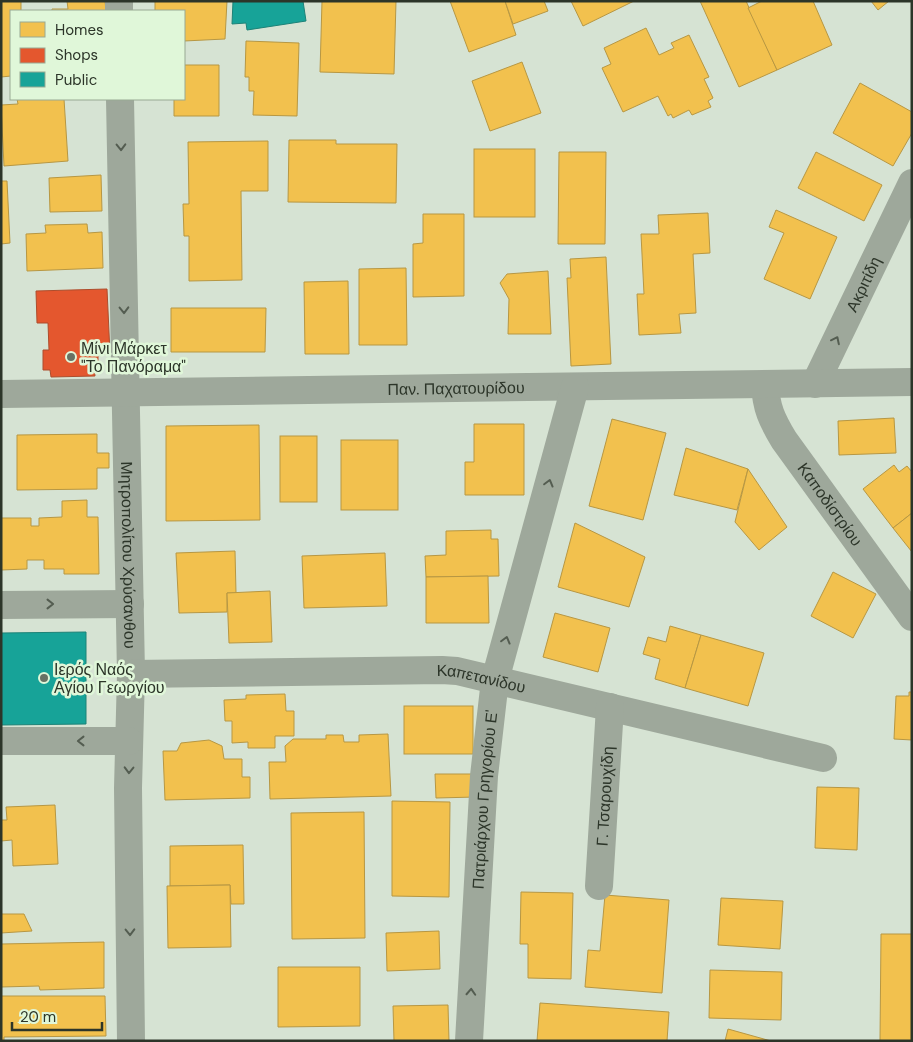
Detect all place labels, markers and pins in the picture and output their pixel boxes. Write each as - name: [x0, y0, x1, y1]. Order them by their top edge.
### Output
- place label: Μίνι Μάρκετ "Το Πανόραμα": [81, 338, 186, 377]
- marker: Μίνι Μάρκετ "Το Πανόραμα": [65, 351, 77, 363]
- place label: Ιερός Ναός Αγίου Γεωργίου: [54, 659, 165, 698]
- marker: Ιερός Ναός Αγίου Γεωργίου: [38, 672, 50, 684]

